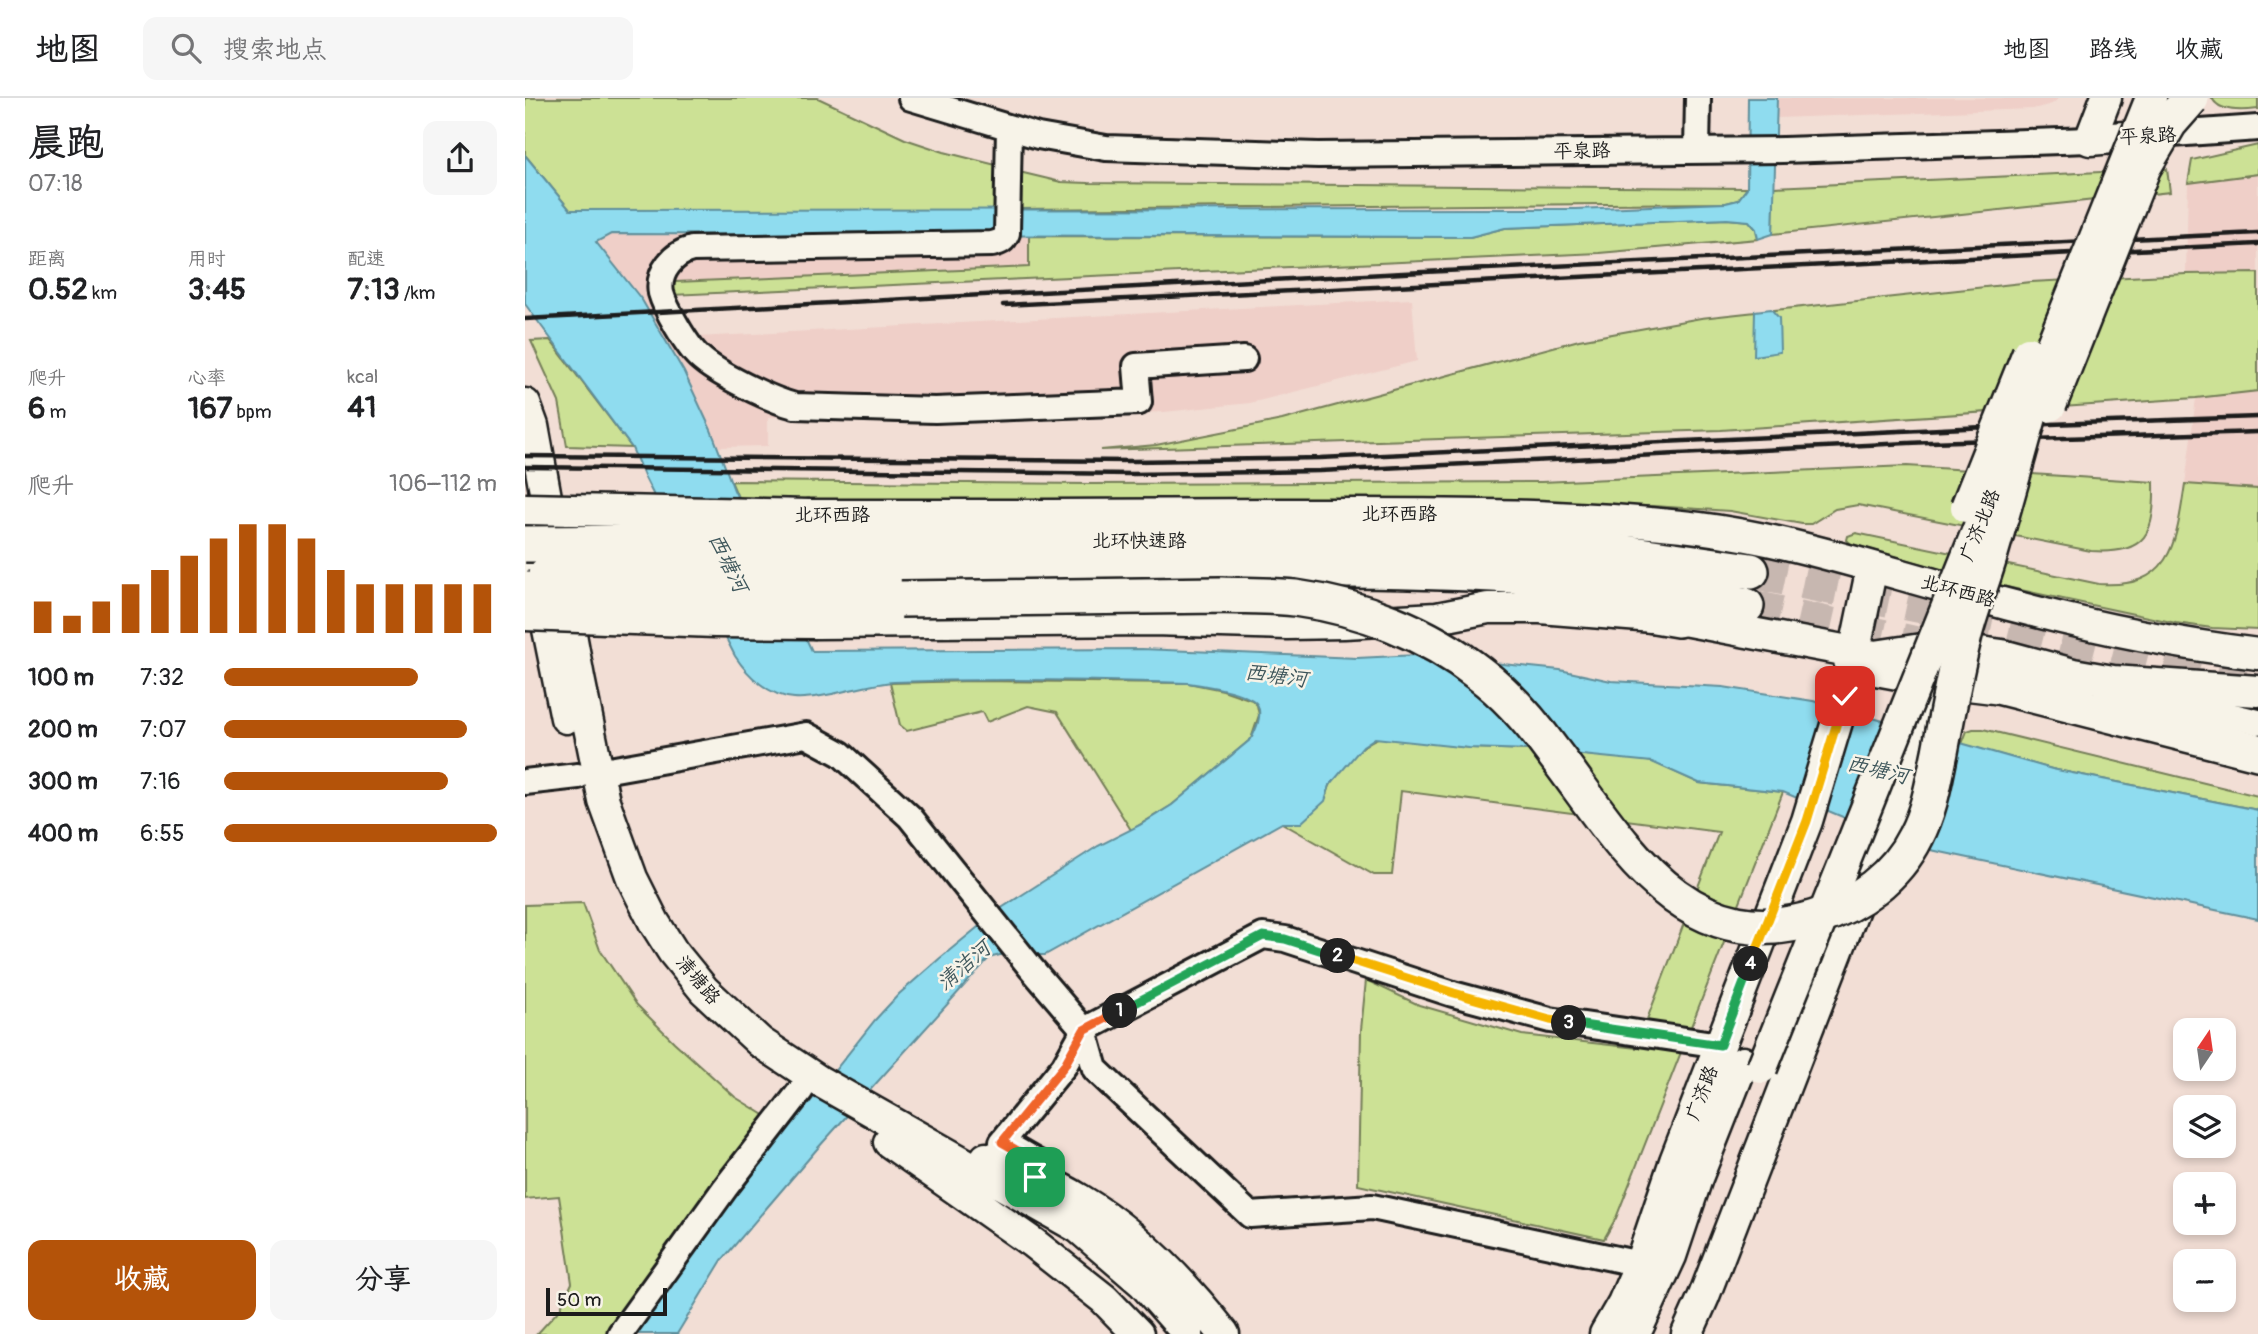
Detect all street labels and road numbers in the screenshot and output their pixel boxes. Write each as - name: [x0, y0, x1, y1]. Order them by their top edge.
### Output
- street label: 平泉路: [2119, 123, 2177, 149]
- street label: 平泉路: [1553, 139, 1611, 163]
- street label: 广济北路: [1955, 485, 2005, 565]
- street label: 北环西路: [1361, 502, 1437, 526]
- street label: 北环西路: [794, 503, 870, 527]
- street label: 北环快速路: [1091, 529, 1187, 553]
- street label: 北环西路: [1918, 570, 1998, 612]
- street label: 清塘路: [670, 950, 726, 1010]
- street label: 广济路: [1681, 1062, 1723, 1124]

